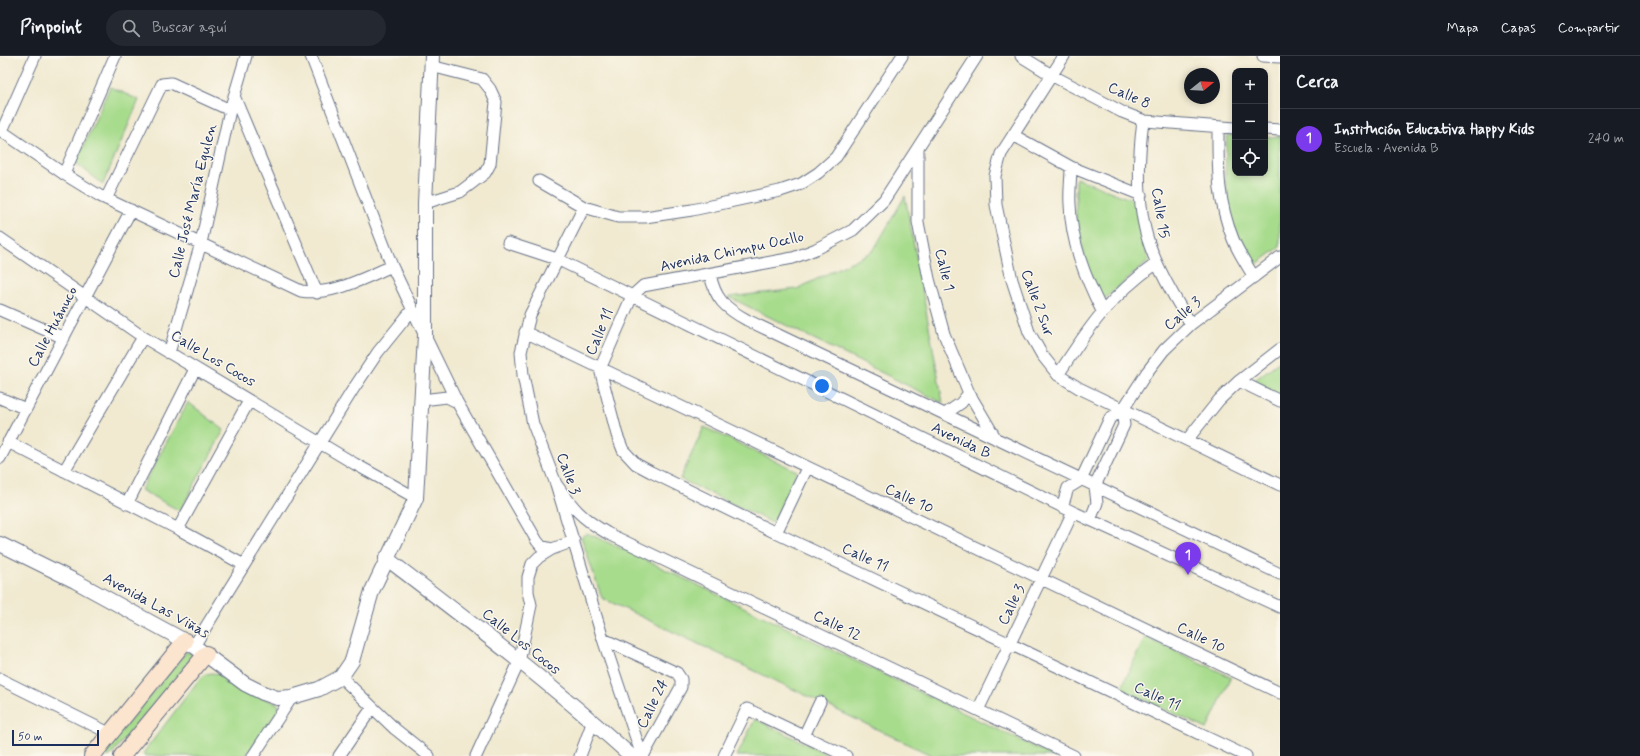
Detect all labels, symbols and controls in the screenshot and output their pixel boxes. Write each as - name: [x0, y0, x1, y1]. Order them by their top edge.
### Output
- search box: [106, 10, 386, 46]
- text: Pinpoint: [20, 15, 82, 40]
- icon: search: [120, 17, 142, 39]
- text: Buscar aquí: [152, 18, 227, 38]
- text: Mapa: [1447, 19, 1479, 37]
- text: Capas: [1501, 19, 1536, 37]
- text: Compartir: [1558, 19, 1620, 37]
- north arrow: [1184, 68, 1220, 104]
- map controls: [1232, 68, 1268, 176]
- button: +: [1232, 68, 1268, 104]
- text: Cerca: [1296, 71, 1339, 93]
- street label: Calle 8: [1104, 78, 1154, 114]
- button: −: [1232, 104, 1268, 140]
- text: Institución Educativa Happy Kids: [1334, 120, 1535, 140]
- street label: Calle José María Egulen: [164, 121, 222, 280]
- text: 1: [1306, 130, 1312, 147]
- text: 240 m: [1588, 130, 1624, 147]
- button: locate: [1232, 140, 1268, 176]
- text: Escuela · Avenida B: [1334, 140, 1439, 157]
- street label: Calle 15: [1146, 186, 1174, 240]
- street label: Avenida Chimpu Occllo: [658, 227, 806, 277]
- street label: Calle 1: [929, 247, 959, 293]
- street label: Calle 2 Sur: [1016, 267, 1059, 340]
- street label: Calle Huánuco: [23, 283, 83, 371]
- street label: Calle 3: [1160, 292, 1206, 336]
- street label: Calle 11: [581, 305, 619, 359]
- street label: Calle Los Cocos: [167, 326, 259, 392]
- your location: [812, 376, 832, 396]
- street label: Avenida B: [928, 418, 994, 464]
- street label: Calle 3: [551, 450, 585, 498]
- street label: Calle 10: [881, 479, 937, 519]
- street label: Calle 11: [838, 538, 892, 578]
- pin: 1: [1175, 542, 1201, 575]
- street label: Avenida Las Viñas: [99, 568, 213, 644]
- street label: Calle 3: [994, 581, 1031, 629]
- street label: Calle Los Cocos: [478, 604, 565, 680]
- street label: Calle 12: [810, 606, 864, 646]
- street label: Calle 10: [1173, 618, 1229, 658]
- street label: Calle 24: [632, 676, 674, 732]
- street label: Calle 11: [1130, 677, 1184, 717]
- scale bar: [12, 728, 99, 747]
- text: 50 m: [18, 730, 43, 744]

